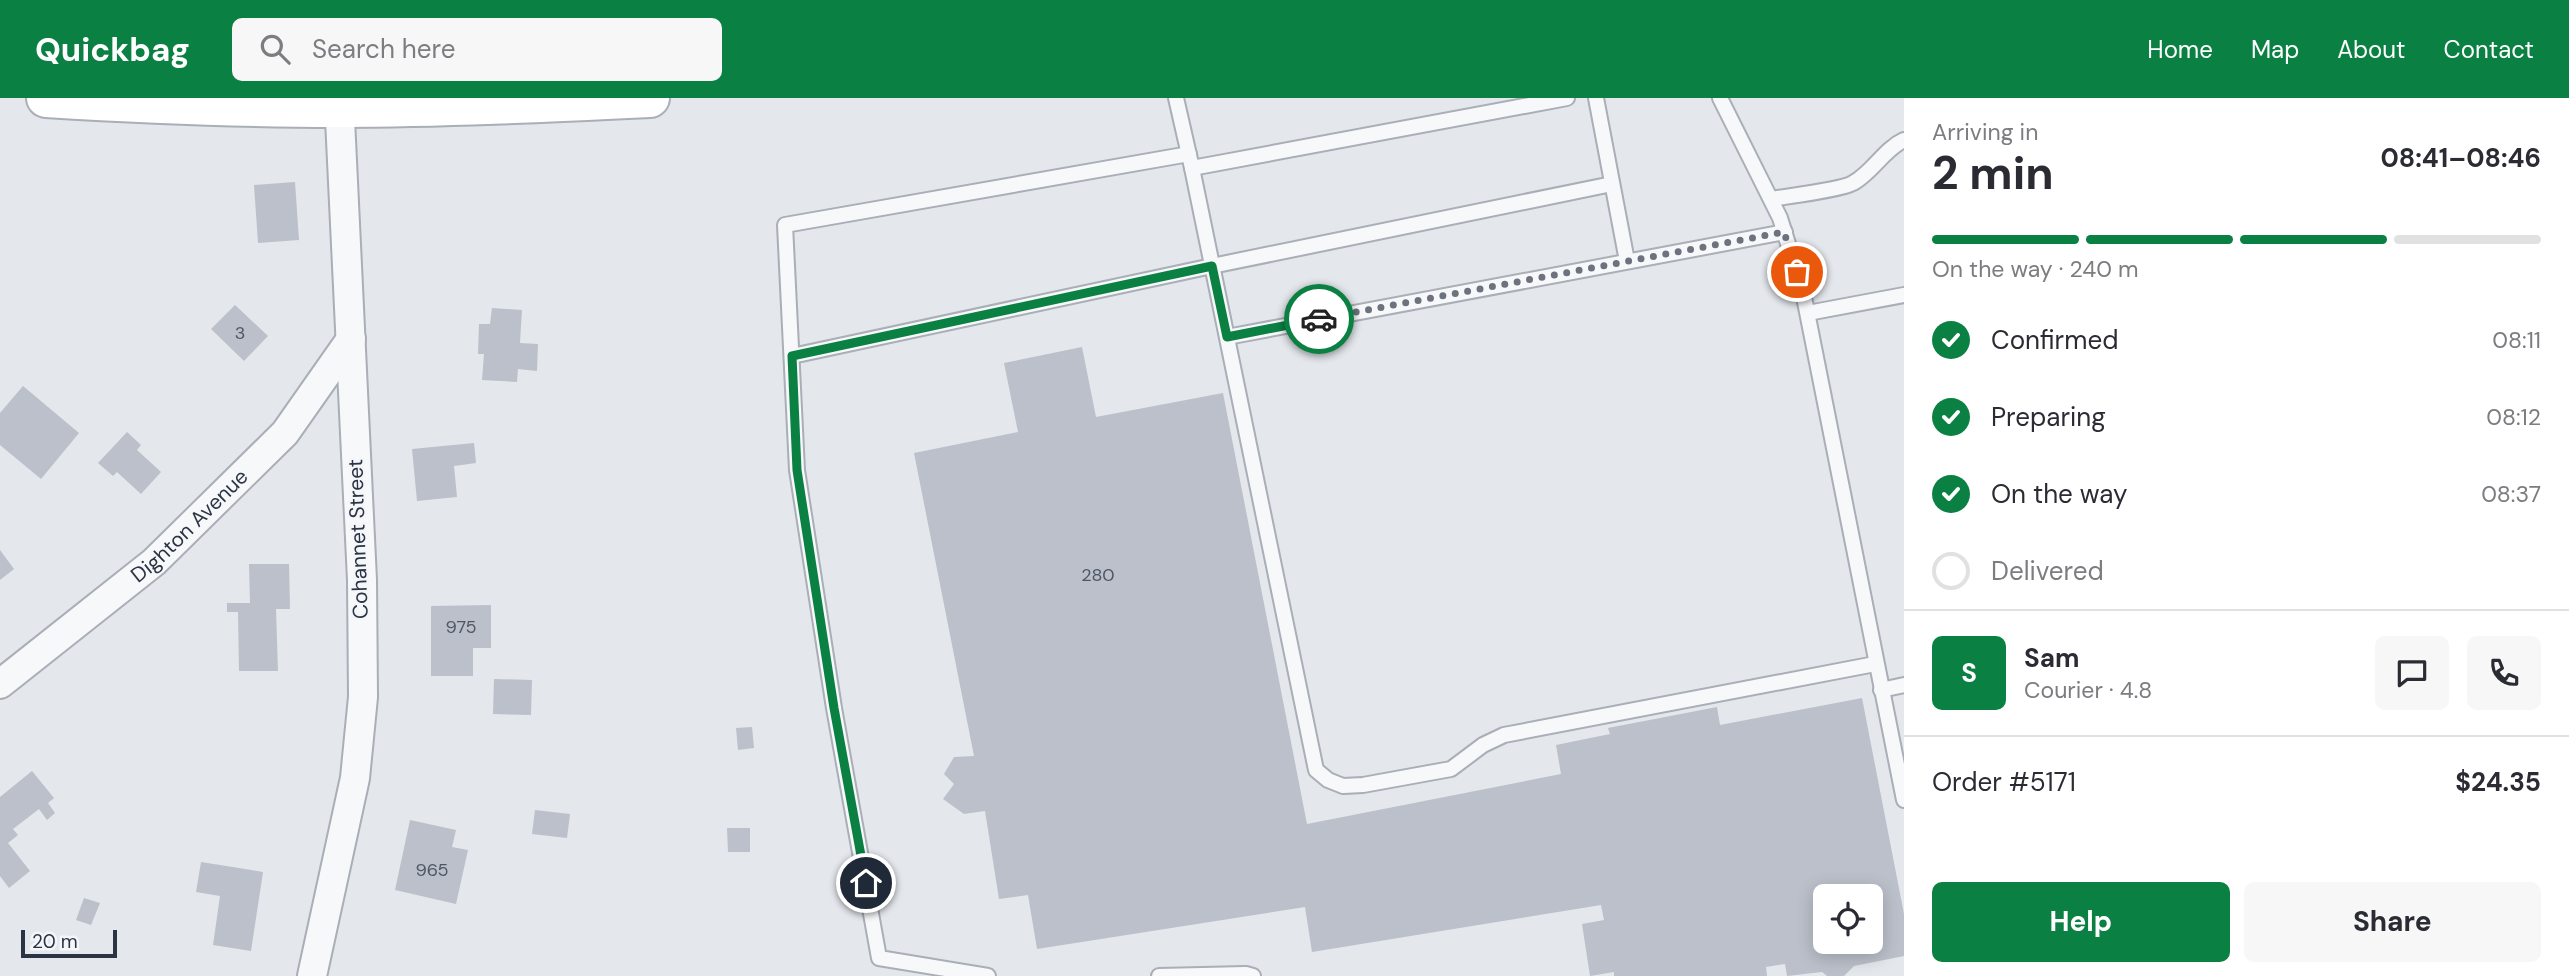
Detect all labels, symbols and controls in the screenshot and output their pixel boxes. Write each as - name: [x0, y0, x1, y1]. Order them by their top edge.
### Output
- search box: [232, 18, 722, 81]
- text: Quickbag: [35, 28, 190, 71]
- icon: search: [256, 30, 294, 68]
- text: Search here: [312, 32, 455, 66]
- text: Home: [2147, 34, 2213, 65]
- text: Map: [2251, 34, 2299, 65]
- text: About: [2337, 34, 2406, 65]
- text: Contact: [2444, 34, 2534, 65]
- text: Arriving in: [1932, 117, 2038, 147]
- text: 08:41–08:46: [2380, 141, 2541, 175]
- text: 2 min: [1932, 143, 2054, 203]
- pin: [1767, 242, 1827, 302]
- icon: bag: [1778, 253, 1816, 291]
- text: On the way · 240 m: [1932, 254, 2139, 284]
- courier: [1284, 284, 1354, 354]
- icon: car: [1300, 300, 1338, 338]
- house number: 3: [235, 321, 245, 345]
- icon: check: [1932, 321, 1970, 359]
- text: Confirmed: [1991, 323, 2118, 357]
- text: 08:11: [2492, 325, 2541, 355]
- icon: check: [1932, 398, 1970, 436]
- text: Preparing: [1991, 400, 2106, 434]
- text: 08:12: [2486, 402, 2541, 432]
- street label: Cohannet Street: [341, 459, 375, 619]
- street label: Dighton Avenue: [125, 463, 254, 589]
- icon: check: [1932, 475, 1970, 513]
- text: On the way: [1991, 477, 2127, 511]
- text: 08:37: [2481, 479, 2541, 509]
- text: Delivered: [1991, 554, 2104, 588]
- house number: 280: [1081, 563, 1115, 587]
- house number: 975: [446, 615, 476, 639]
- button: chat: [2375, 636, 2449, 710]
- button: phone: [2467, 636, 2541, 710]
- text: Sam: [2024, 641, 2079, 675]
- text: S: [1961, 656, 1977, 690]
- text: Courier · 4.8: [2024, 675, 2152, 705]
- text: Order #5171: [1932, 765, 2076, 799]
- text: $24.35: [2455, 765, 2541, 799]
- pin: [836, 853, 896, 913]
- house number: 965: [415, 858, 449, 882]
- icon: home: [847, 864, 885, 902]
- button: Help: [1932, 882, 2230, 962]
- button: Share: [2244, 882, 2541, 962]
- map controls: [1813, 884, 1883, 954]
- button: locate: [1813, 884, 1883, 954]
- scale bar: [21, 927, 117, 959]
- text: 20 m: [32, 929, 78, 954]

